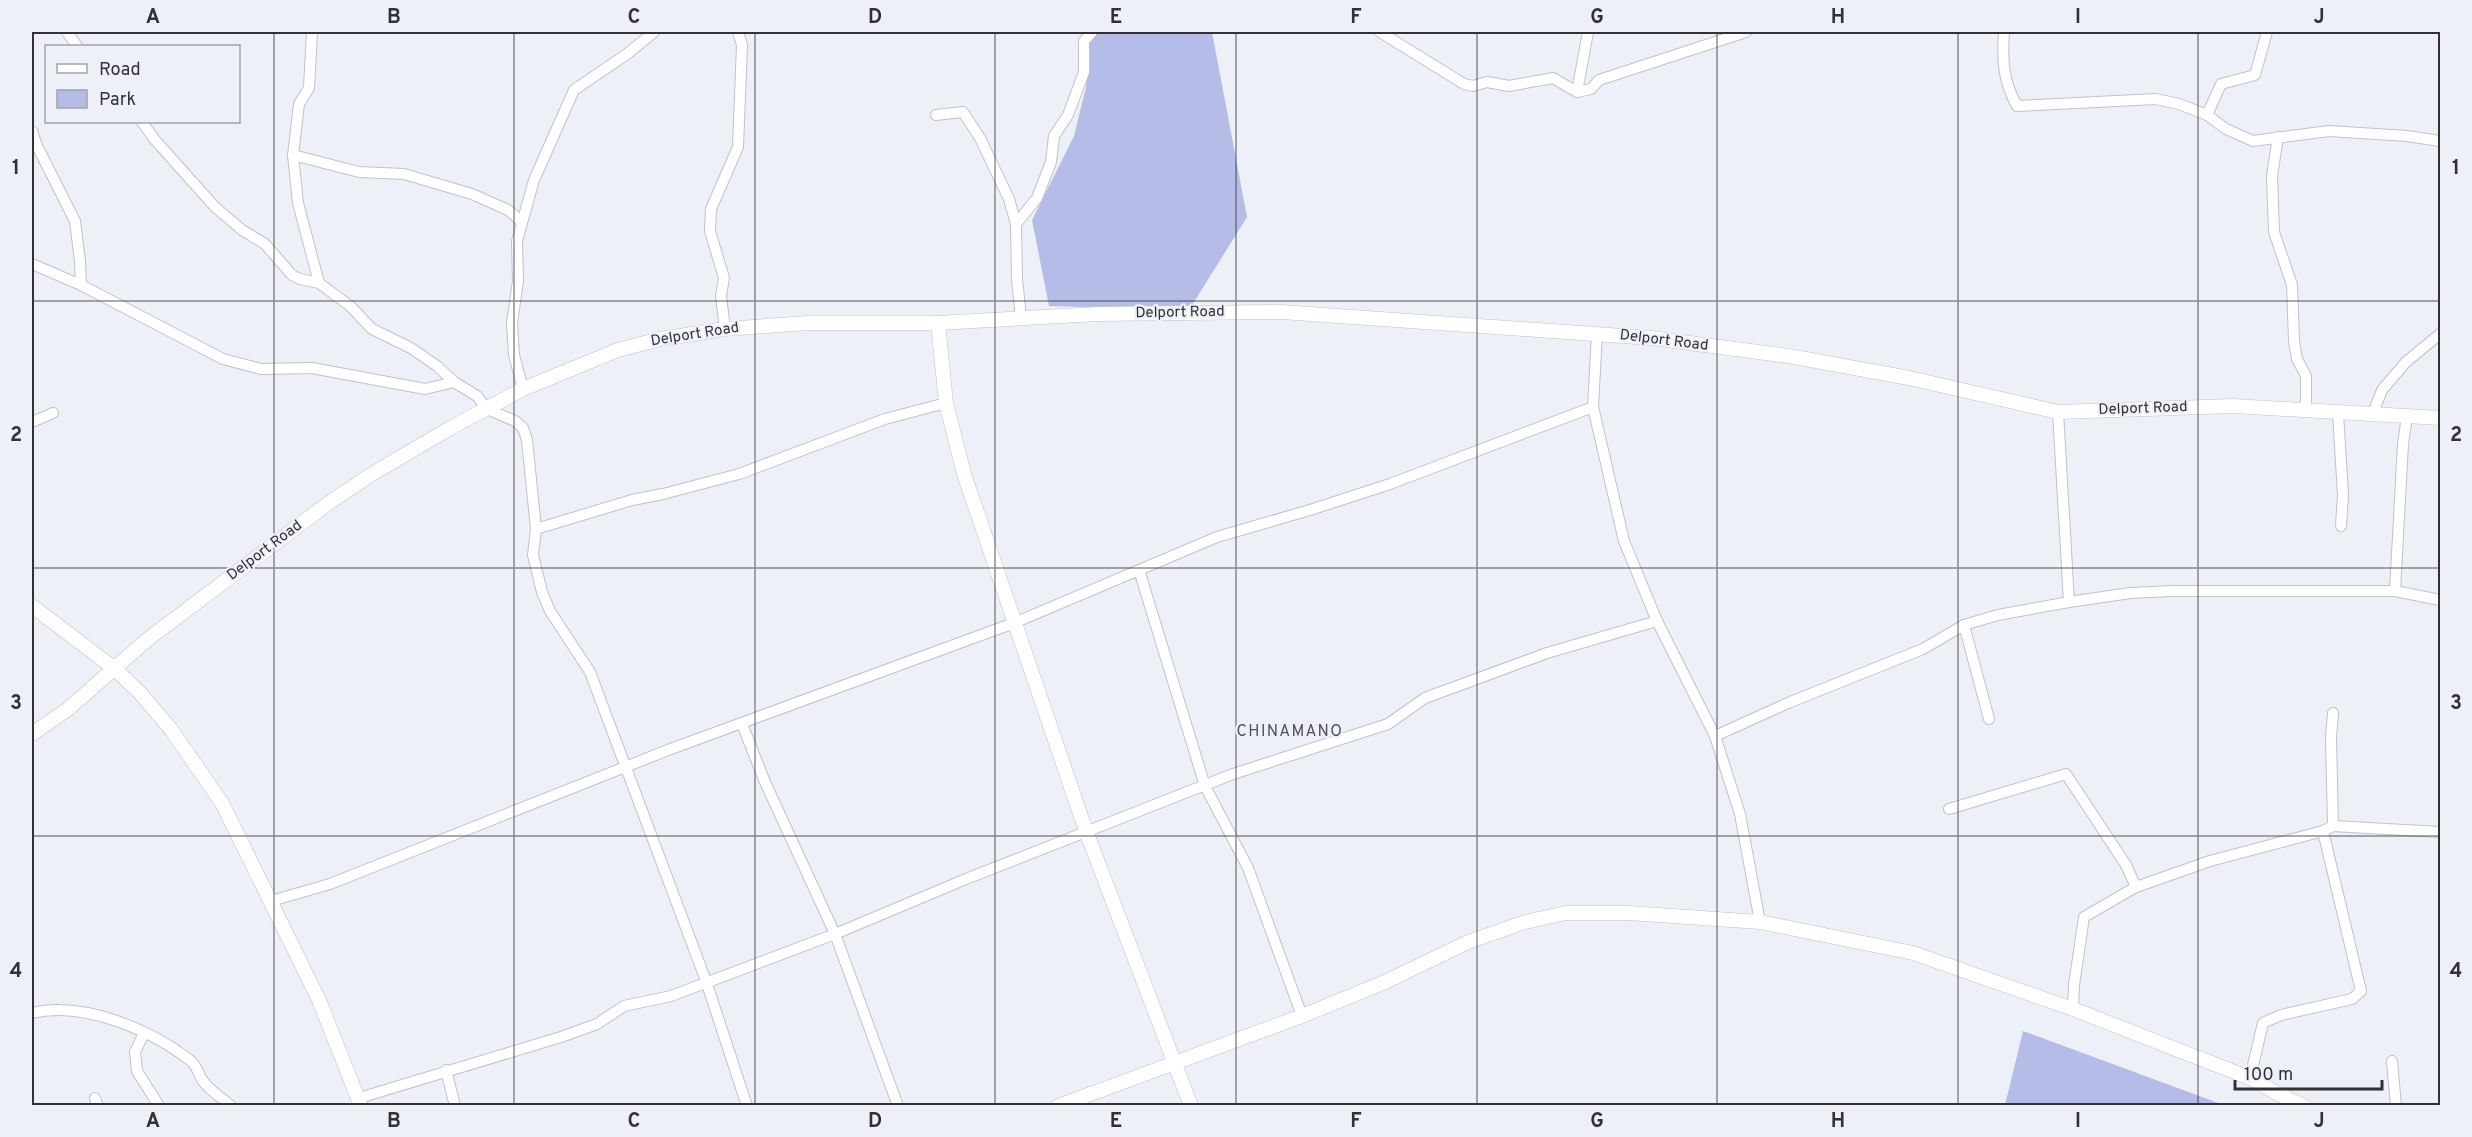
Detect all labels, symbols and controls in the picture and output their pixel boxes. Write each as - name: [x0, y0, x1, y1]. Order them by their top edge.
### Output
- text: A: [146, 5, 160, 31]
- text: B: [387, 5, 401, 31]
- text: C: [628, 5, 640, 31]
- text: D: [868, 5, 882, 31]
- text: E: [1110, 5, 1122, 31]
- text: F: [1350, 5, 1362, 31]
- text: G: [1590, 5, 1604, 31]
- text: H: [1831, 5, 1845, 31]
- text: I: [2075, 5, 2081, 31]
- text: J: [2313, 5, 2325, 31]
- legend: [45, 45, 240, 123]
- text: Road: [99, 59, 141, 82]
- text: Park: [99, 89, 136, 112]
- text: 1: [12, 156, 20, 182]
- text: 1: [2452, 156, 2460, 182]
- street label: Delport Road: [1135, 303, 1225, 323]
- street label: Delport Road: [650, 319, 740, 351]
- street label: Delport Road: [1619, 326, 1709, 356]
- street label: Delport Road: [2098, 398, 2188, 420]
- text: 2: [10, 423, 22, 449]
- text: 2: [2450, 423, 2462, 449]
- street label: Delport Road: [224, 517, 306, 585]
- text: 3: [10, 691, 22, 717]
- text: 3: [2450, 691, 2462, 717]
- district label: CHINAMANO: [1237, 722, 1343, 742]
- text: 4: [10, 959, 22, 985]
- text: 4: [2450, 959, 2462, 985]
- scale bar: [2235, 1053, 2382, 1091]
- text: 100 m: [2244, 1064, 2293, 1087]
- text: A: [146, 1109, 160, 1135]
- text: B: [387, 1109, 401, 1135]
- text: C: [628, 1109, 640, 1135]
- text: D: [868, 1109, 882, 1135]
- text: E: [1110, 1109, 1122, 1135]
- text: F: [1350, 1109, 1362, 1135]
- text: G: [1590, 1109, 1604, 1135]
- text: H: [1831, 1109, 1845, 1135]
- text: I: [2075, 1109, 2081, 1135]
- text: J: [2313, 1109, 2325, 1135]

